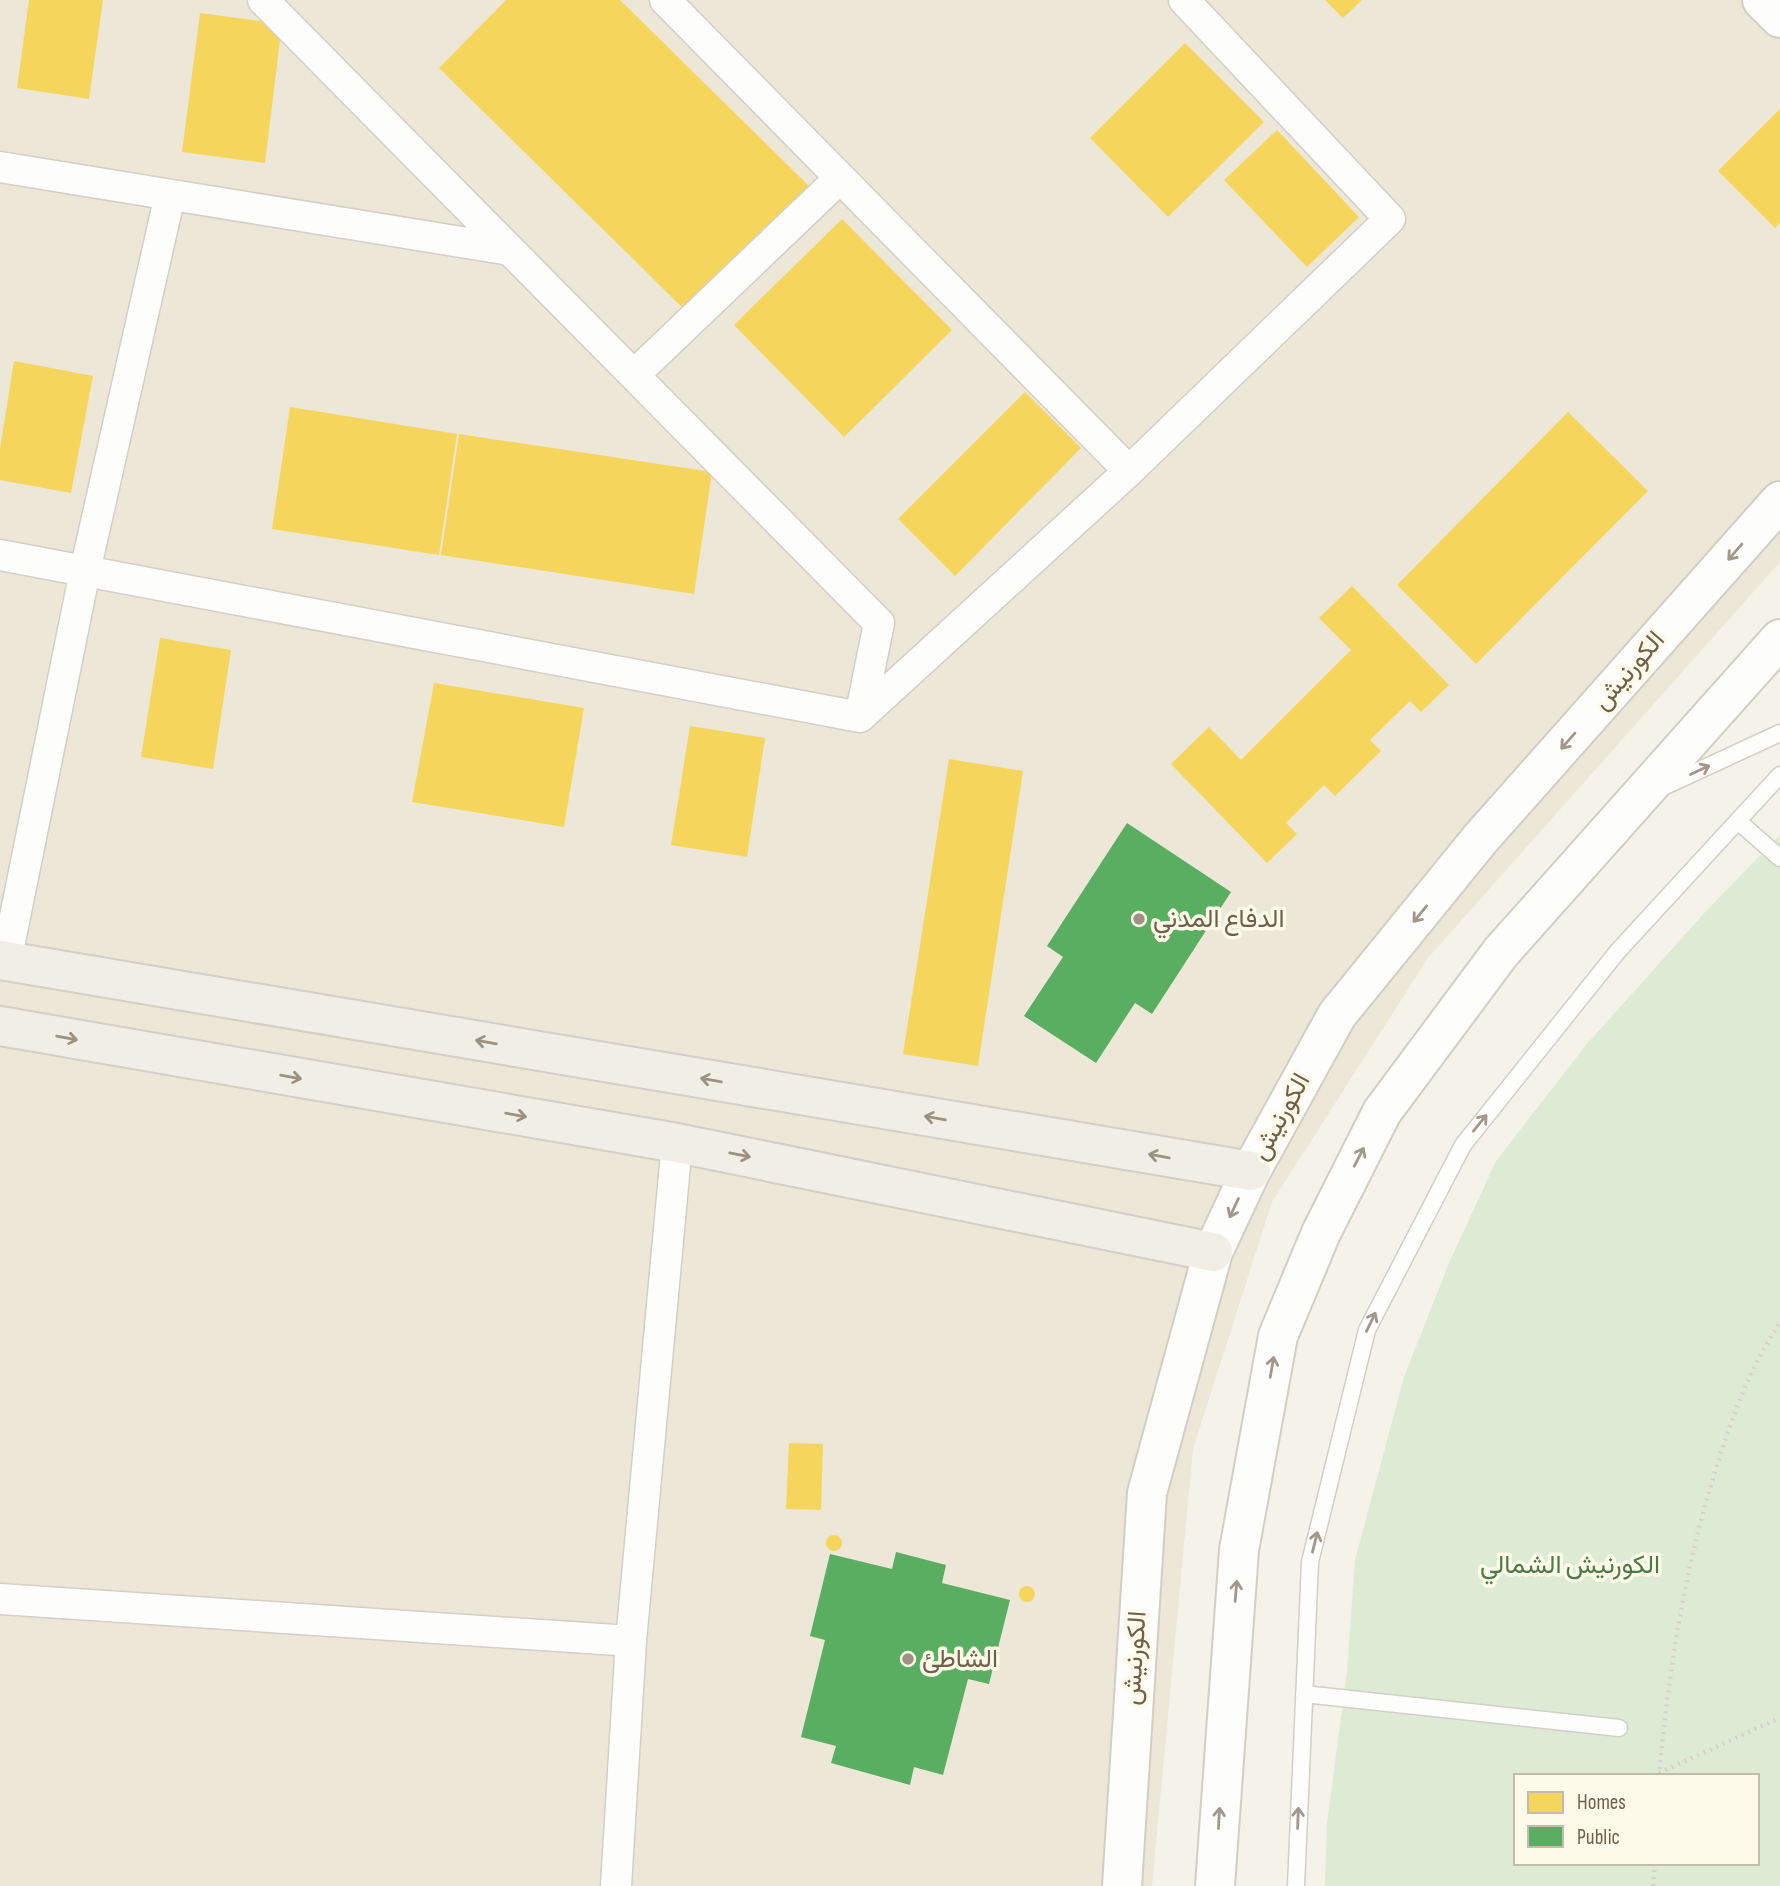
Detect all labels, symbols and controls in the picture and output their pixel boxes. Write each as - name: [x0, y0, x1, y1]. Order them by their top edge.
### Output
- one-way arrow: [1727, 543, 1743, 561]
- street label: الكورنيش: [1586, 625, 1672, 717]
- one-way arrow: [1560, 731, 1576, 749]
- one-way arrow: [1689, 763, 1710, 776]
- place label: الدفاع المدني: [1153, 904, 1285, 939]
- one-way arrow: [1412, 904, 1428, 922]
- marker: الدفاع المدني: [1131, 911, 1147, 927]
- one-way arrow: [55, 1032, 78, 1045]
- one-way arrow: [476, 1035, 498, 1048]
- street label: الكورنيش: [1245, 1068, 1317, 1166]
- one-way arrow: [280, 1070, 302, 1084]
- one-way arrow: [700, 1073, 723, 1086]
- one-way arrow: [504, 1109, 527, 1122]
- one-way arrow: [924, 1111, 947, 1124]
- one-way arrow: [1473, 1115, 1488, 1133]
- one-way arrow: [1353, 1147, 1367, 1168]
- one-way arrow: [728, 1149, 751, 1163]
- one-way arrow: [1148, 1149, 1171, 1162]
- one-way arrow: [1227, 1197, 1240, 1218]
- one-way arrow: [1365, 1312, 1379, 1333]
- one-way arrow: [1266, 1356, 1279, 1379]
- one-way arrow: [1309, 1531, 1322, 1554]
- park label: الكورنيش الشمالي: [1480, 1550, 1660, 1585]
- one-way arrow: [1230, 1580, 1243, 1603]
- street label: الكورنيش: [1116, 1610, 1154, 1706]
- place label: الشاطئ: [922, 1644, 998, 1675]
- marker: الشاطئ: [900, 1651, 916, 1667]
- legend: [1514, 1774, 1759, 1865]
- text: Homes: [1577, 1790, 1626, 1815]
- one-way arrow: [1213, 1807, 1226, 1830]
- one-way arrow: [1292, 1807, 1305, 1830]
- text: Public: [1577, 1825, 1620, 1850]

